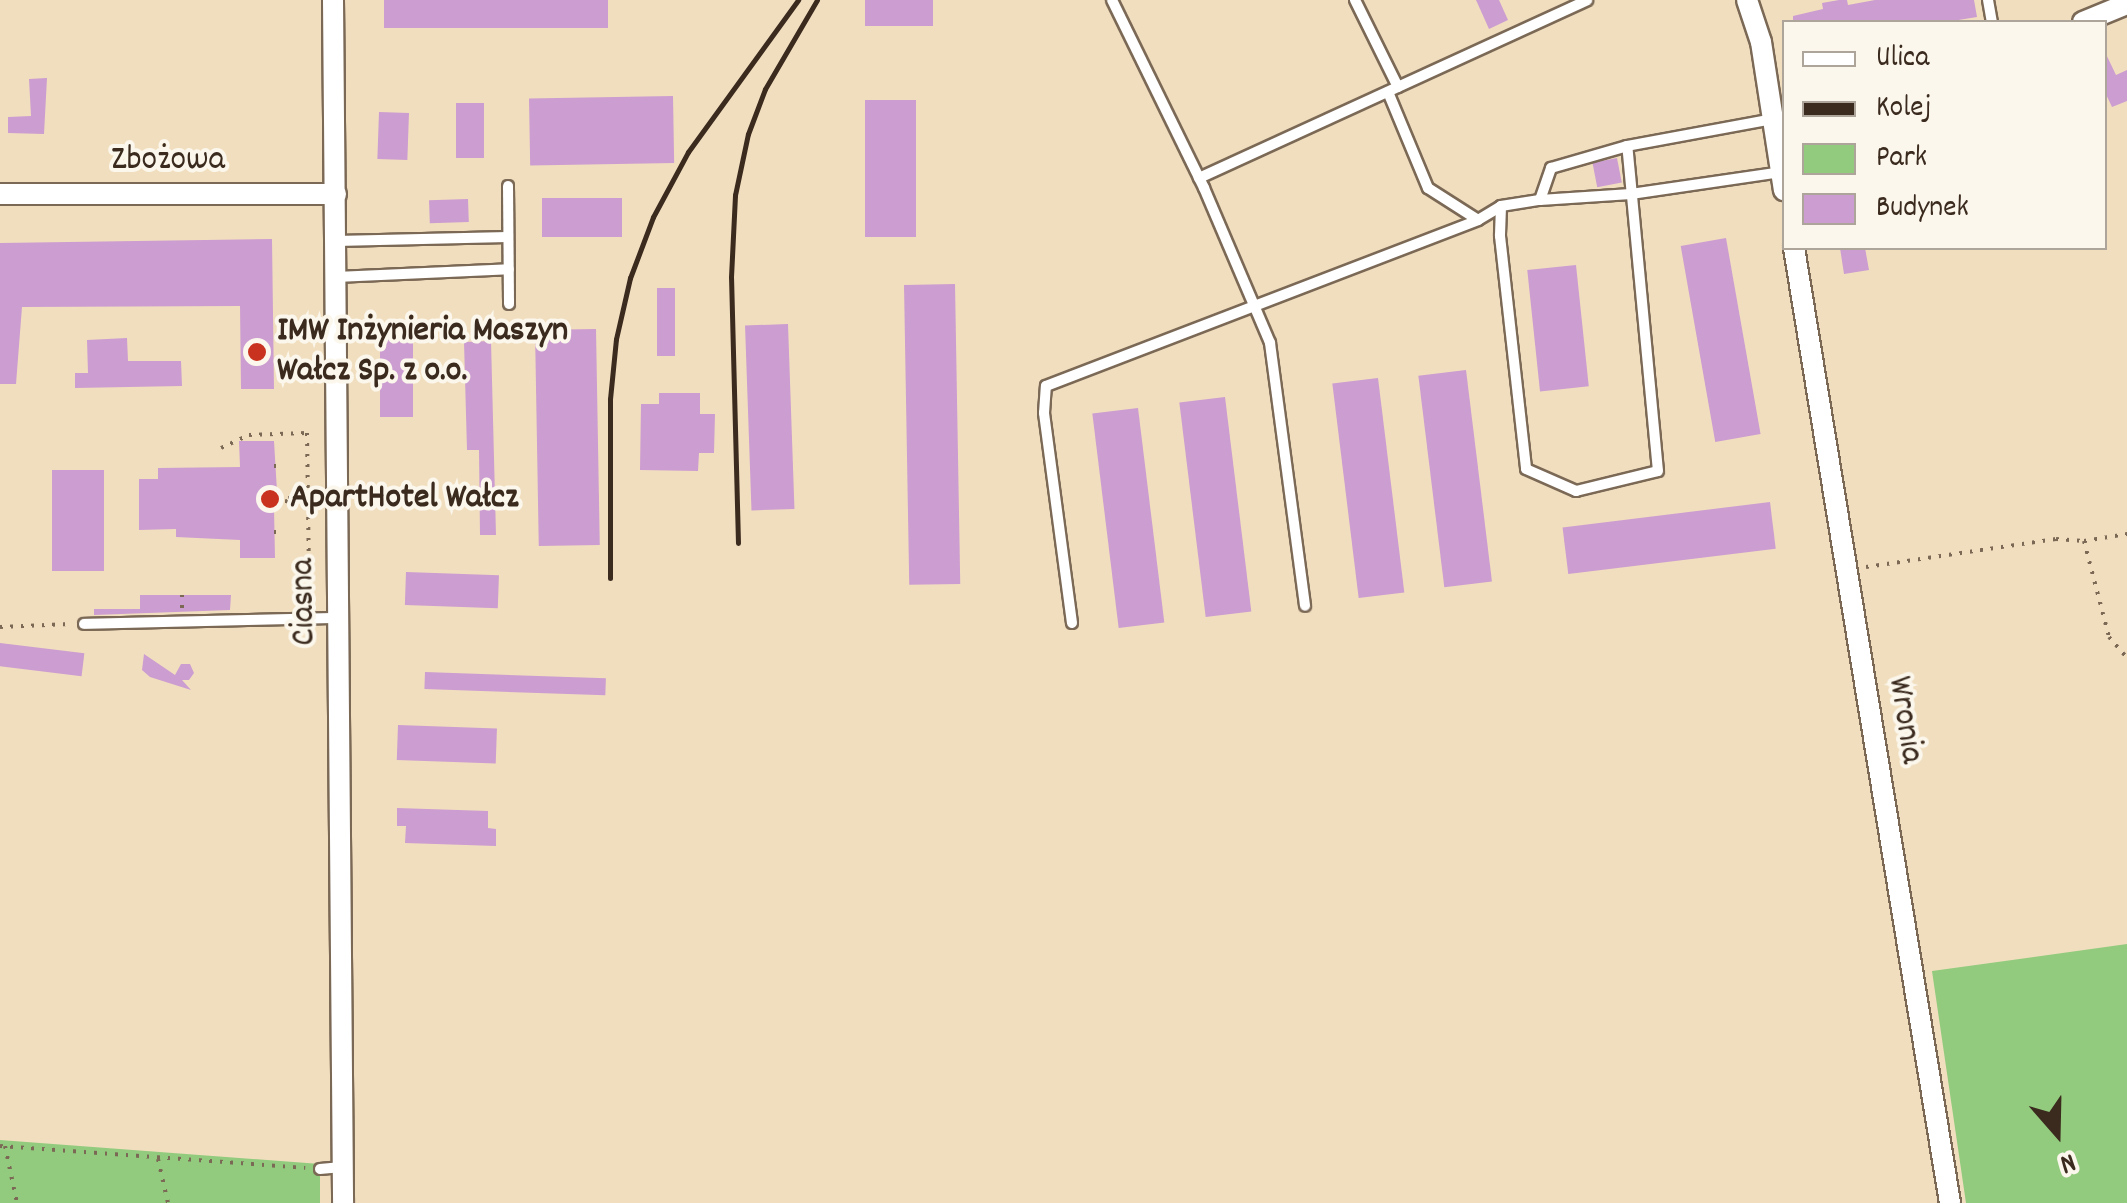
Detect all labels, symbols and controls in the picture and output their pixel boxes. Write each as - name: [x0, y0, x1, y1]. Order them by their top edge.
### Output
- legend: [1782, 20, 2107, 250]
- text: Ulica: [1876, 38, 1929, 81]
- text: Kolej: [1876, 88, 1931, 131]
- text: Park: [1876, 138, 1927, 181]
- street label: Zbożowa: [111, 140, 225, 182]
- text: Budynek: [1876, 188, 1969, 231]
- place label: IMW Inżynieria Maszyn Wałcz Sp. z o.o.: [277, 311, 568, 393]
- marker: IMW Inżynieria Maszyn Wałcz Sp. z o.o.: [246, 341, 268, 363]
- place label: ApartHotel Wałcz: [290, 478, 518, 520]
- marker: ApartHotel Wałcz: [259, 488, 281, 510]
- street label: Ciasna: [283, 558, 327, 646]
- street label: Wronia: [1876, 673, 1932, 767]
- north arrow: [2007, 1083, 2107, 1183]
- text: N: [2054, 1140, 2081, 1182]

